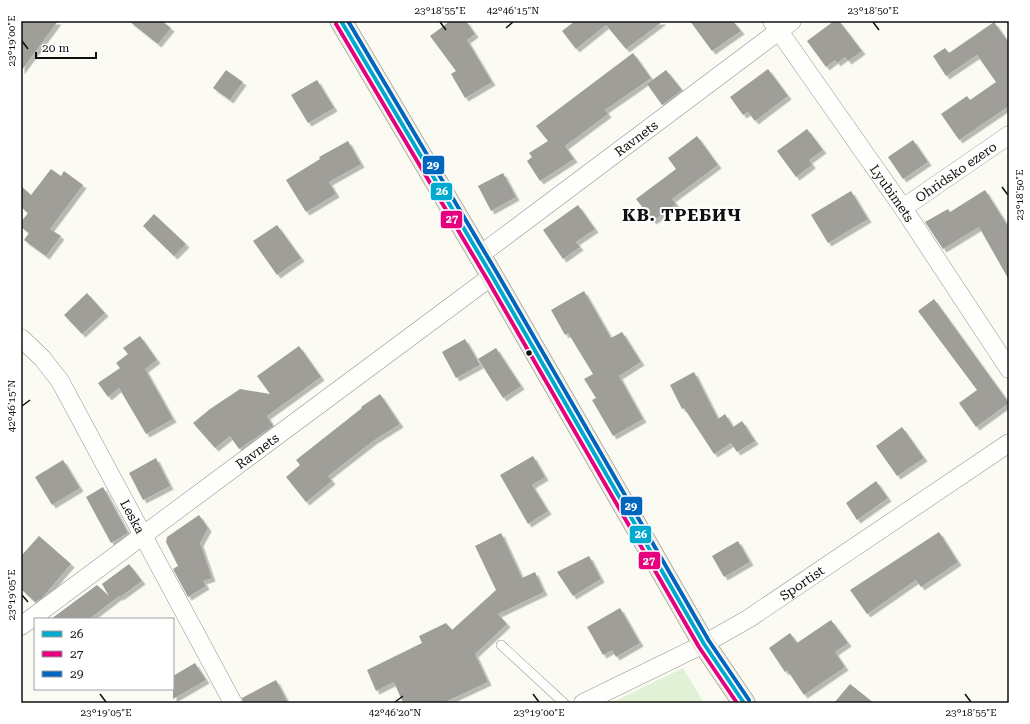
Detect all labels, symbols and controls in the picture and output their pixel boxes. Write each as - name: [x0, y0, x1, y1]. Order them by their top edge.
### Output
- text: 23°18'55"E: [414, 5, 466, 16]
- text: 42°46'15"N: [487, 5, 539, 16]
- text: 23°18'50"E: [847, 5, 899, 16]
- text: 23°19'00"E: [6, 15, 17, 67]
- scale bar: [36, 34, 96, 60]
- text: 20 m: [42, 41, 69, 55]
- street label: Ravnets: [612, 117, 660, 159]
- street label: Ohridsko ezero: [912, 138, 999, 205]
- line badge: 29: [422, 155, 445, 175]
- text: 29: [427, 159, 439, 172]
- street label: Lyubimets: [867, 161, 917, 225]
- text: 23°18'50"E: [1014, 169, 1025, 221]
- line badge: 26: [430, 182, 453, 201]
- text: 26: [436, 185, 448, 198]
- district label: КВ. ТРЕБИЧ: [622, 205, 742, 225]
- line badge: 27: [440, 210, 463, 229]
- text: 27: [446, 213, 458, 226]
- unlabelled marker: [524, 348, 534, 358]
- text: 42°46'15"N: [6, 380, 17, 432]
- street label: Ravnets: [233, 430, 281, 472]
- line badge: 29: [620, 496, 643, 516]
- street label: Leska: [118, 497, 148, 536]
- text: 29: [625, 500, 637, 513]
- line badge: 26: [629, 525, 652, 544]
- text: 26: [635, 528, 647, 541]
- line badge: 27: [638, 551, 661, 570]
- text: 27: [643, 555, 655, 568]
- street label: Sportist: [777, 562, 827, 603]
- text: 23°19'05"E: [6, 569, 17, 621]
- legend: [34, 618, 174, 690]
- text: 26: [70, 627, 84, 641]
- text: 27: [70, 647, 84, 661]
- text: 29: [70, 667, 84, 681]
- text: 23°19'05"E: [80, 707, 132, 718]
- text: 42°46'20"N: [369, 707, 421, 718]
- text: 23°19'00"E: [513, 707, 565, 718]
- text: 23°18'55"E: [945, 707, 997, 718]

